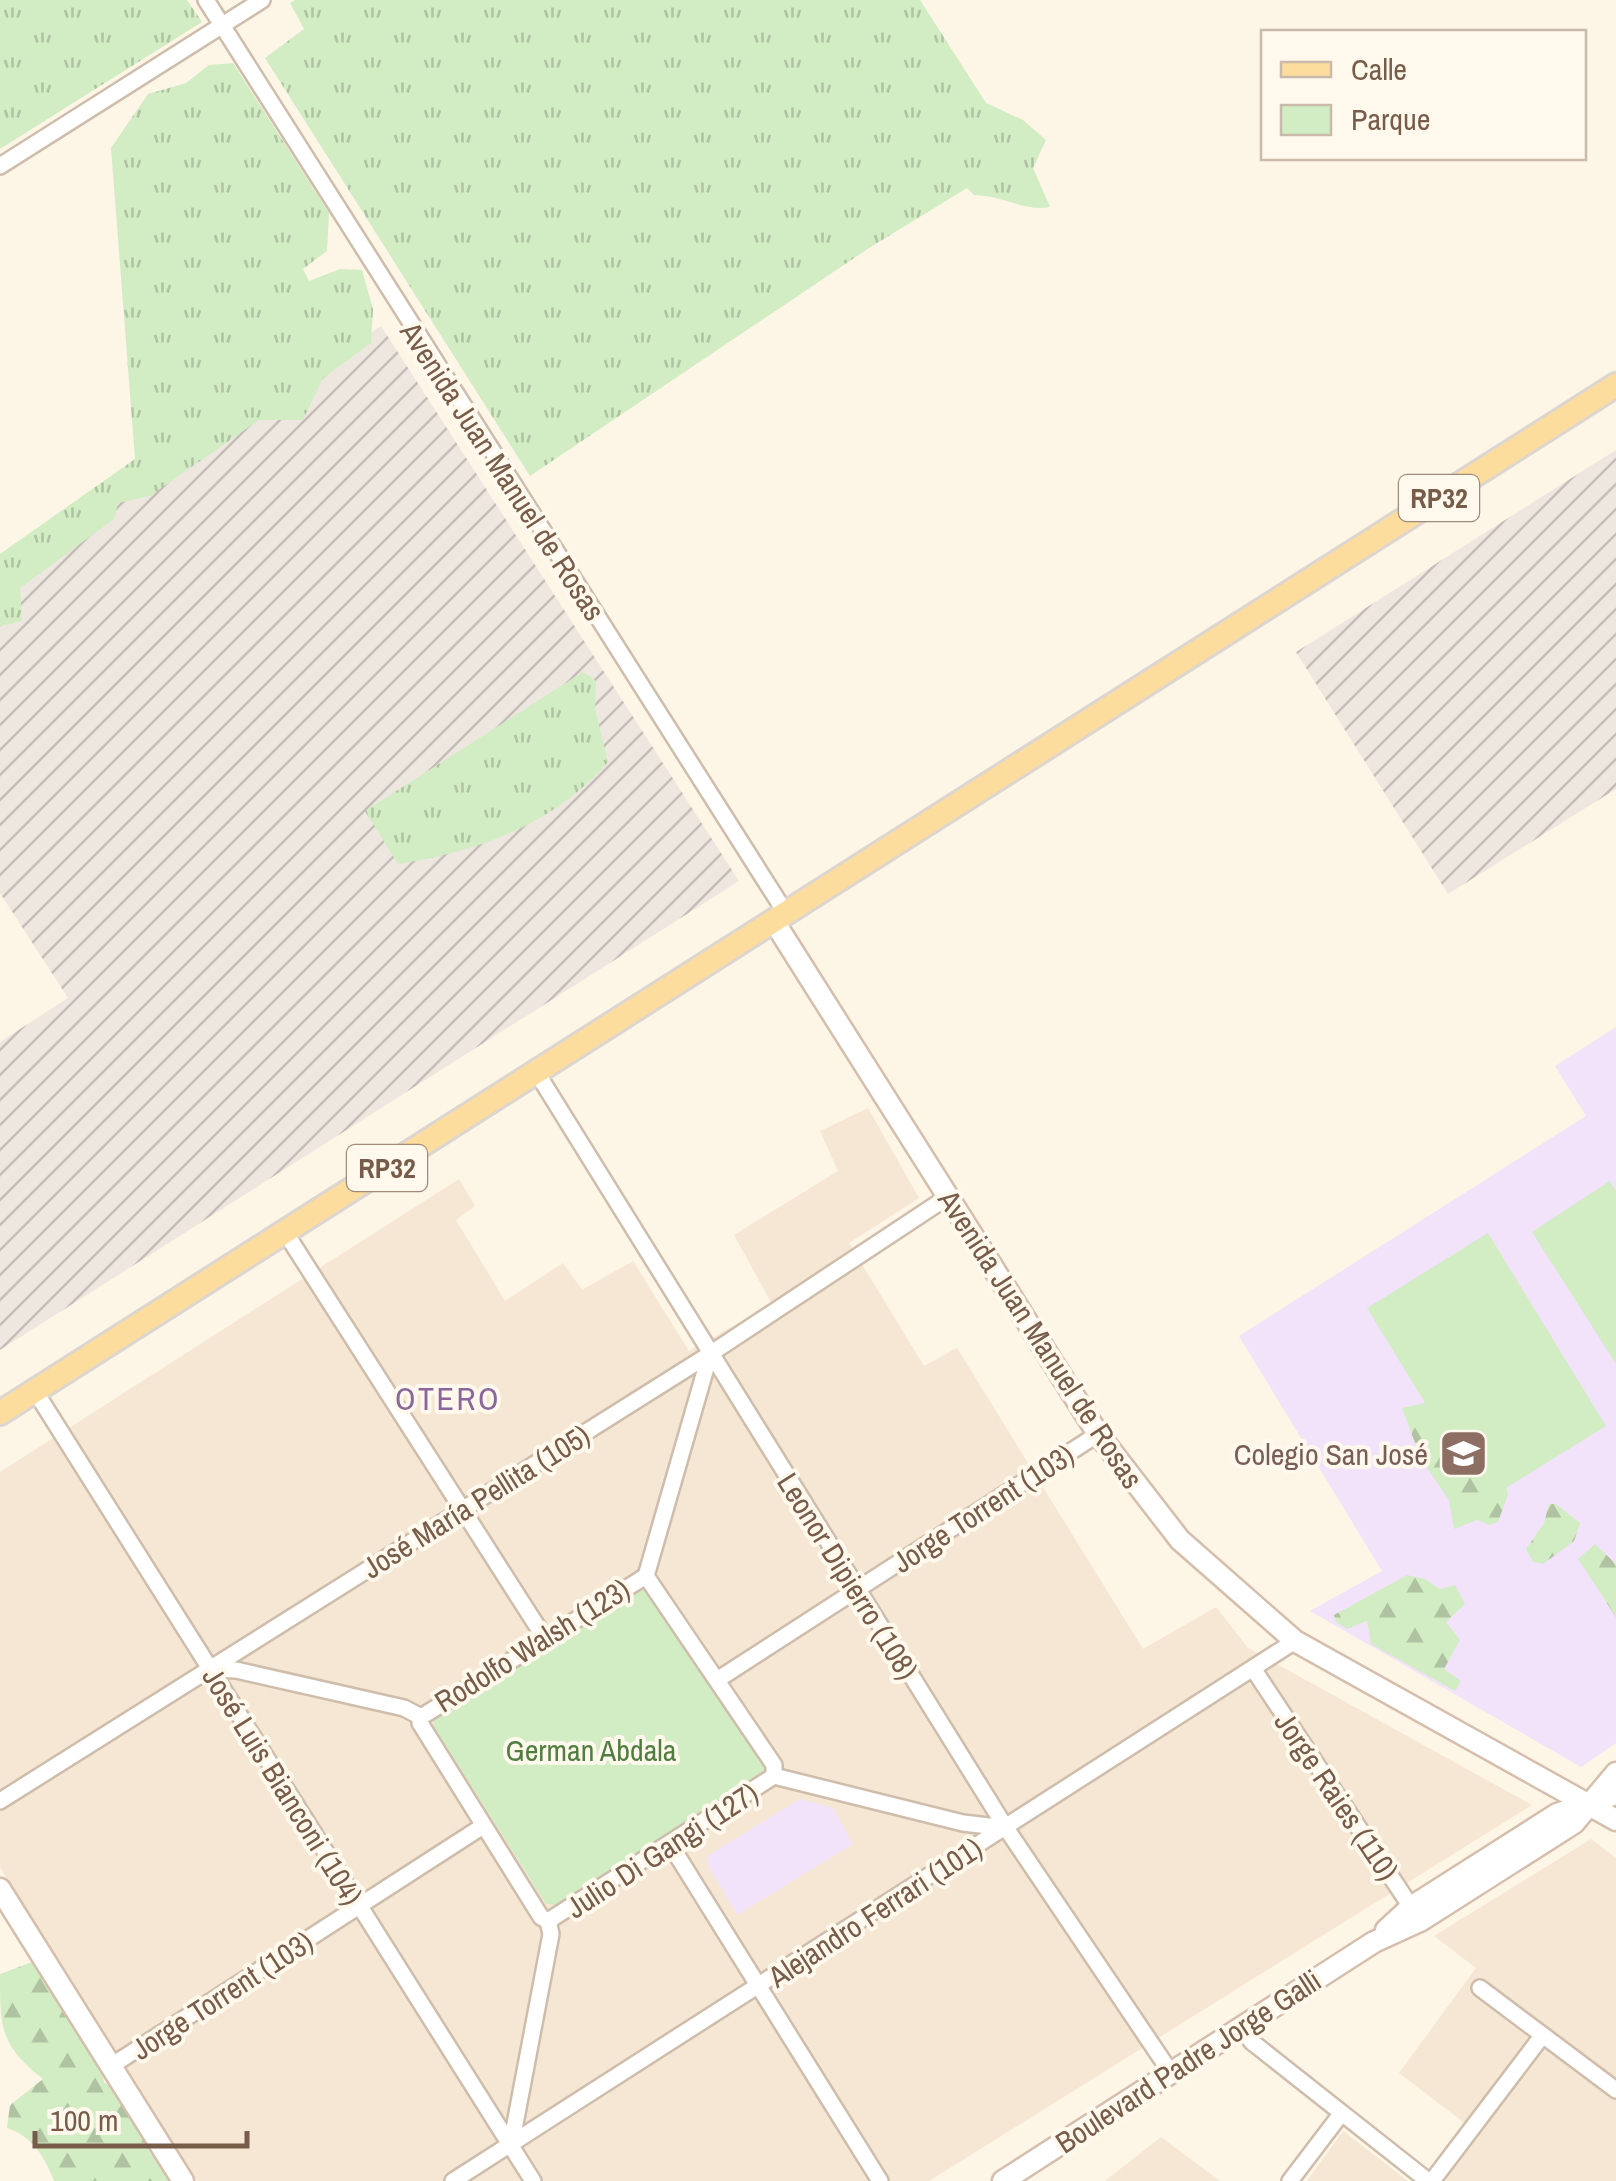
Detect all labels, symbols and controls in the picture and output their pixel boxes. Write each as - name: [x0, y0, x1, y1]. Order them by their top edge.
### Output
- legend: [1261, 30, 1586, 160]
- text: Calle: [1351, 49, 1407, 89]
- text: Parque: [1351, 99, 1430, 139]
- street label: Avenida Juan Manuel de Rosas: [391, 313, 615, 628]
- road number: RP32: [1399, 475, 1479, 521]
- road number: RP32: [347, 1145, 427, 1191]
- street label: Avenida Juan Manuel de Rosas: [929, 1181, 1153, 1496]
- district label: OTERO: [395, 1377, 501, 1420]
- street label: José María Pellita (105): [355, 1415, 597, 1587]
- school or university icon: Colegio San José: [1437, 1428, 1489, 1480]
- street label: Jorge Torrent (103): [885, 1434, 1081, 1582]
- place label: Colegio San José: [1234, 1434, 1428, 1474]
- street label: Leonor Dipierro (108): [768, 1465, 928, 1687]
- street label: Rodolfo Walsh (123): [427, 1569, 637, 1721]
- street label: José Luis Bianconi (104): [194, 1659, 372, 1913]
- street label: Jorge Raies (110): [1266, 1704, 1408, 1888]
- park label: German Abdala: [506, 1730, 677, 1770]
- street label: Julio Di Gangi (127): [558, 1773, 766, 1927]
- street label: Alejandro Ferrari (101): [759, 1828, 990, 1997]
- street label: Jorge Torrent (103): [124, 1921, 320, 2069]
- street label: Boulevard Padre Jorge Galli: [1048, 1960, 1328, 2162]
- scale bar: [35, 2086, 248, 2148]
- text: 100 m: [50, 2100, 118, 2140]

